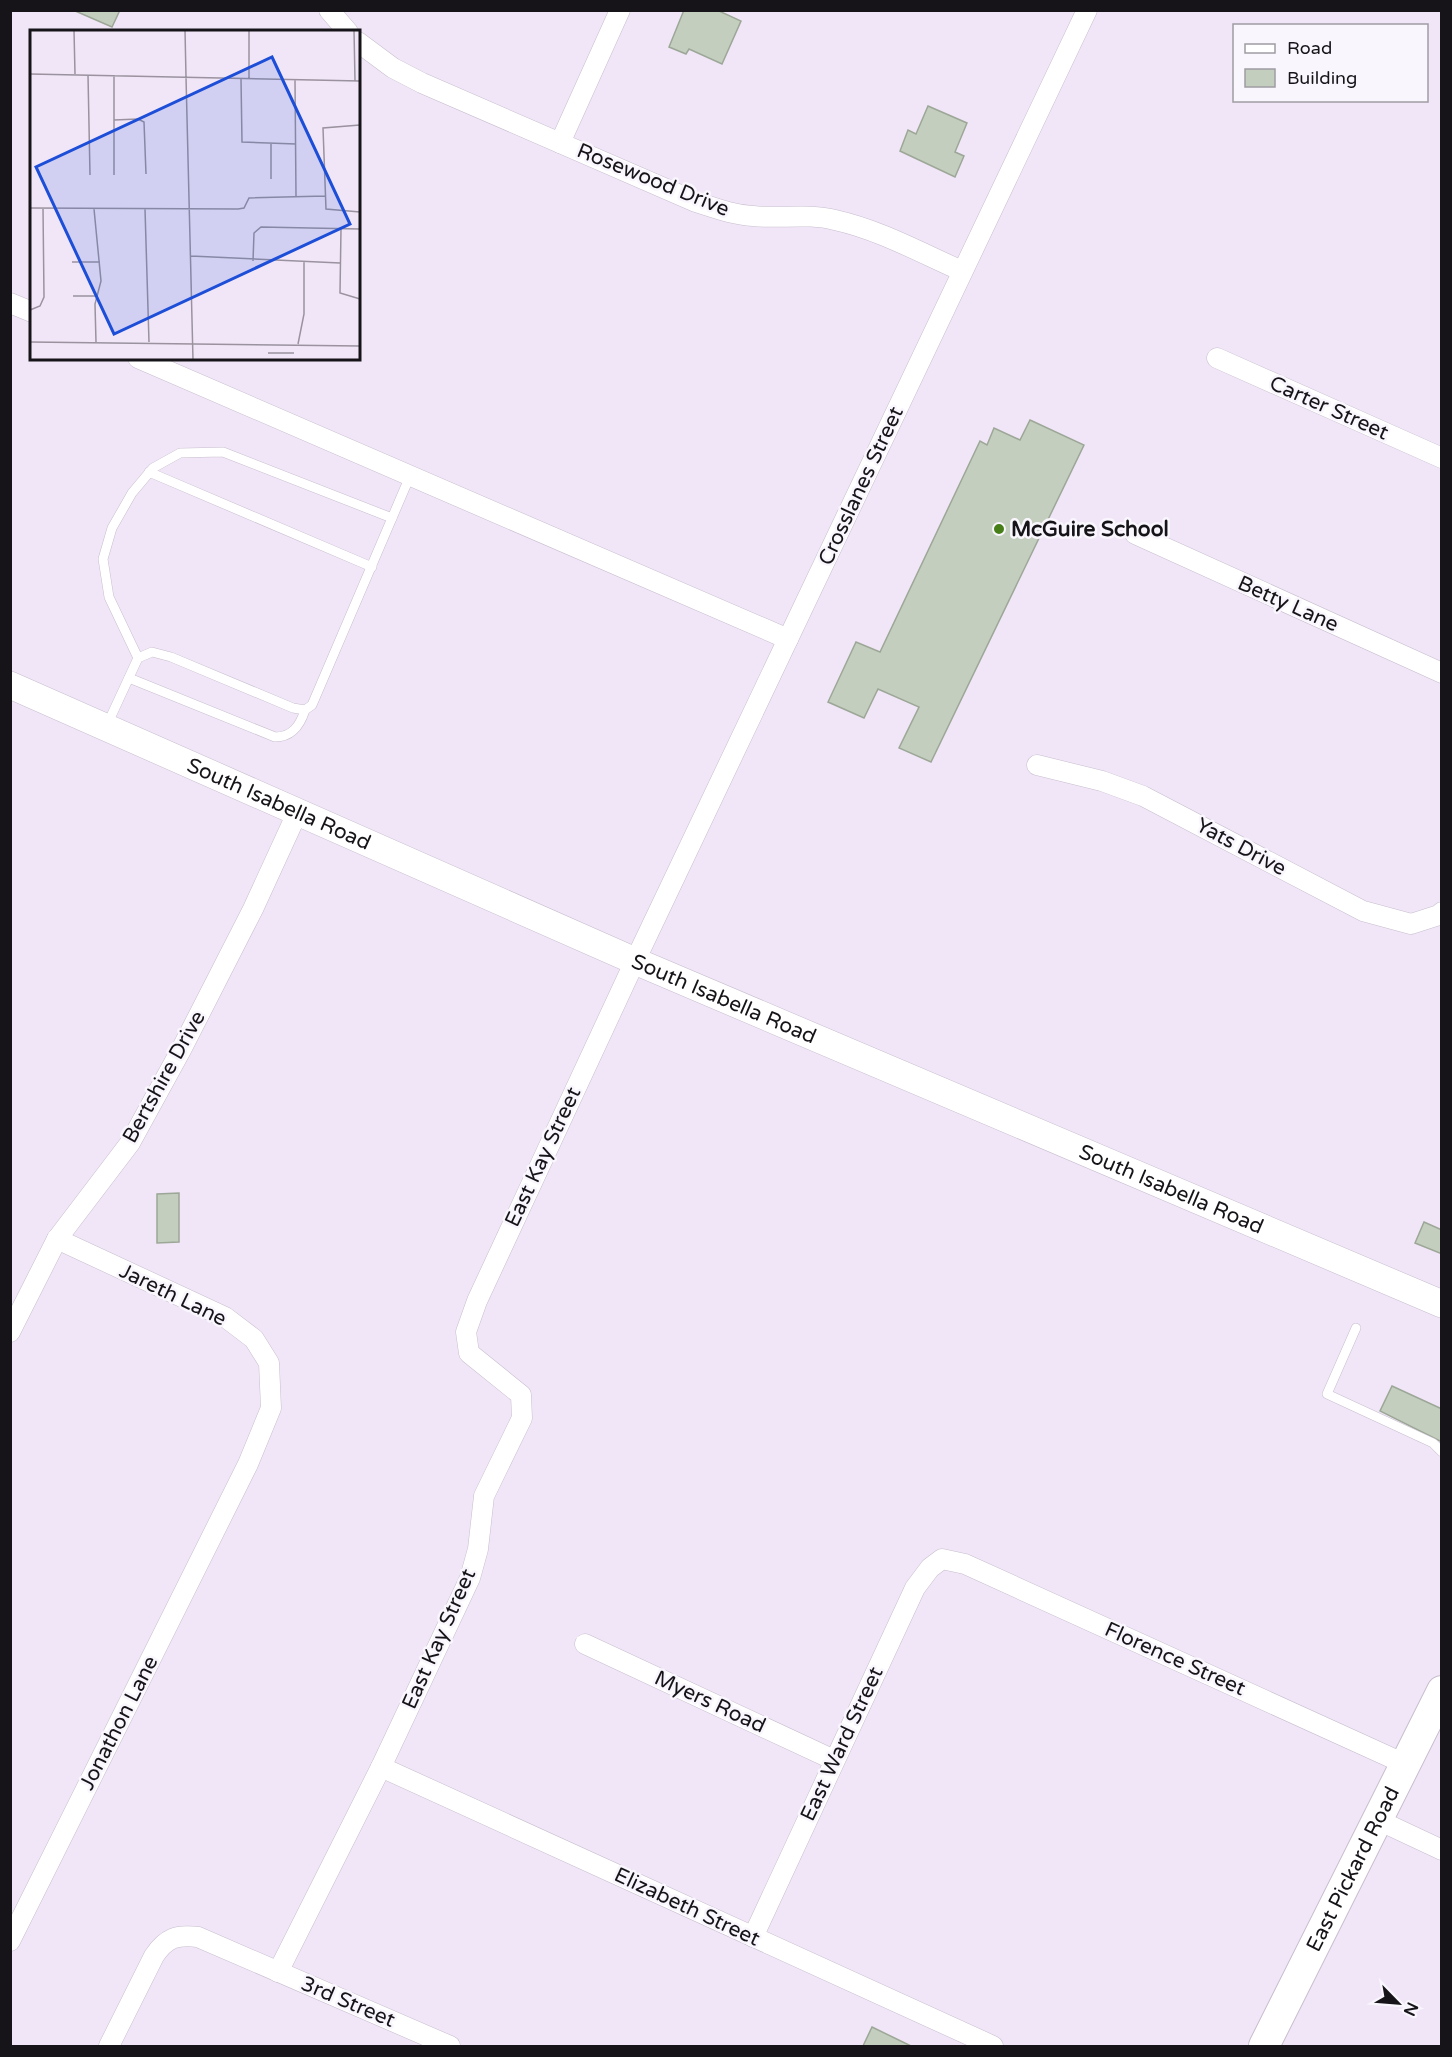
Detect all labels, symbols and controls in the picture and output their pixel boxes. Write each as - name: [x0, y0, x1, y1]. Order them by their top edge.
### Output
- legend: [1233, 24, 1428, 102]
- inset map: [30, 30, 360, 360]
- text: Road: [1287, 37, 1332, 59]
- text: Building: [1287, 67, 1357, 89]
- street label: Rosewood Drive: [573, 138, 733, 222]
- street label: Carter Street: [1266, 371, 1392, 445]
- street label: Crosslanes Street: [813, 403, 909, 569]
- place label: McGuire School: [1011, 517, 1169, 542]
- marker: McGuire School: [992, 522, 1006, 536]
- street label: Betty Lane: [1234, 571, 1342, 637]
- street label: South Isabella Road: [183, 752, 375, 855]
- street label: Yats Drive: [1192, 813, 1290, 881]
- street label: South Isabella Road: [628, 949, 820, 1049]
- street label: Bertshire Drive: [117, 1006, 211, 1147]
- street label: East Kay Street: [500, 1083, 586, 1231]
- street label: South Isabella Road: [1075, 1139, 1267, 1239]
- street label: Jareth Lane: [115, 1258, 231, 1332]
- street label: East Kay Street: [397, 1565, 481, 1713]
- street label: Florence Street: [1101, 1617, 1249, 1701]
- street label: Jonathon Lane: [74, 1652, 164, 1794]
- street label: East Ward Street: [795, 1663, 889, 1825]
- street label: Myers Road: [651, 1665, 769, 1739]
- street label: East Pickard Road: [1301, 1782, 1405, 1956]
- street label: Elizabeth Street: [610, 1862, 764, 1952]
- street label: 3rd Street: [297, 1971, 399, 2033]
- north arrow: [1368, 1973, 1428, 2033]
- text: N: [1399, 1999, 1422, 2019]

